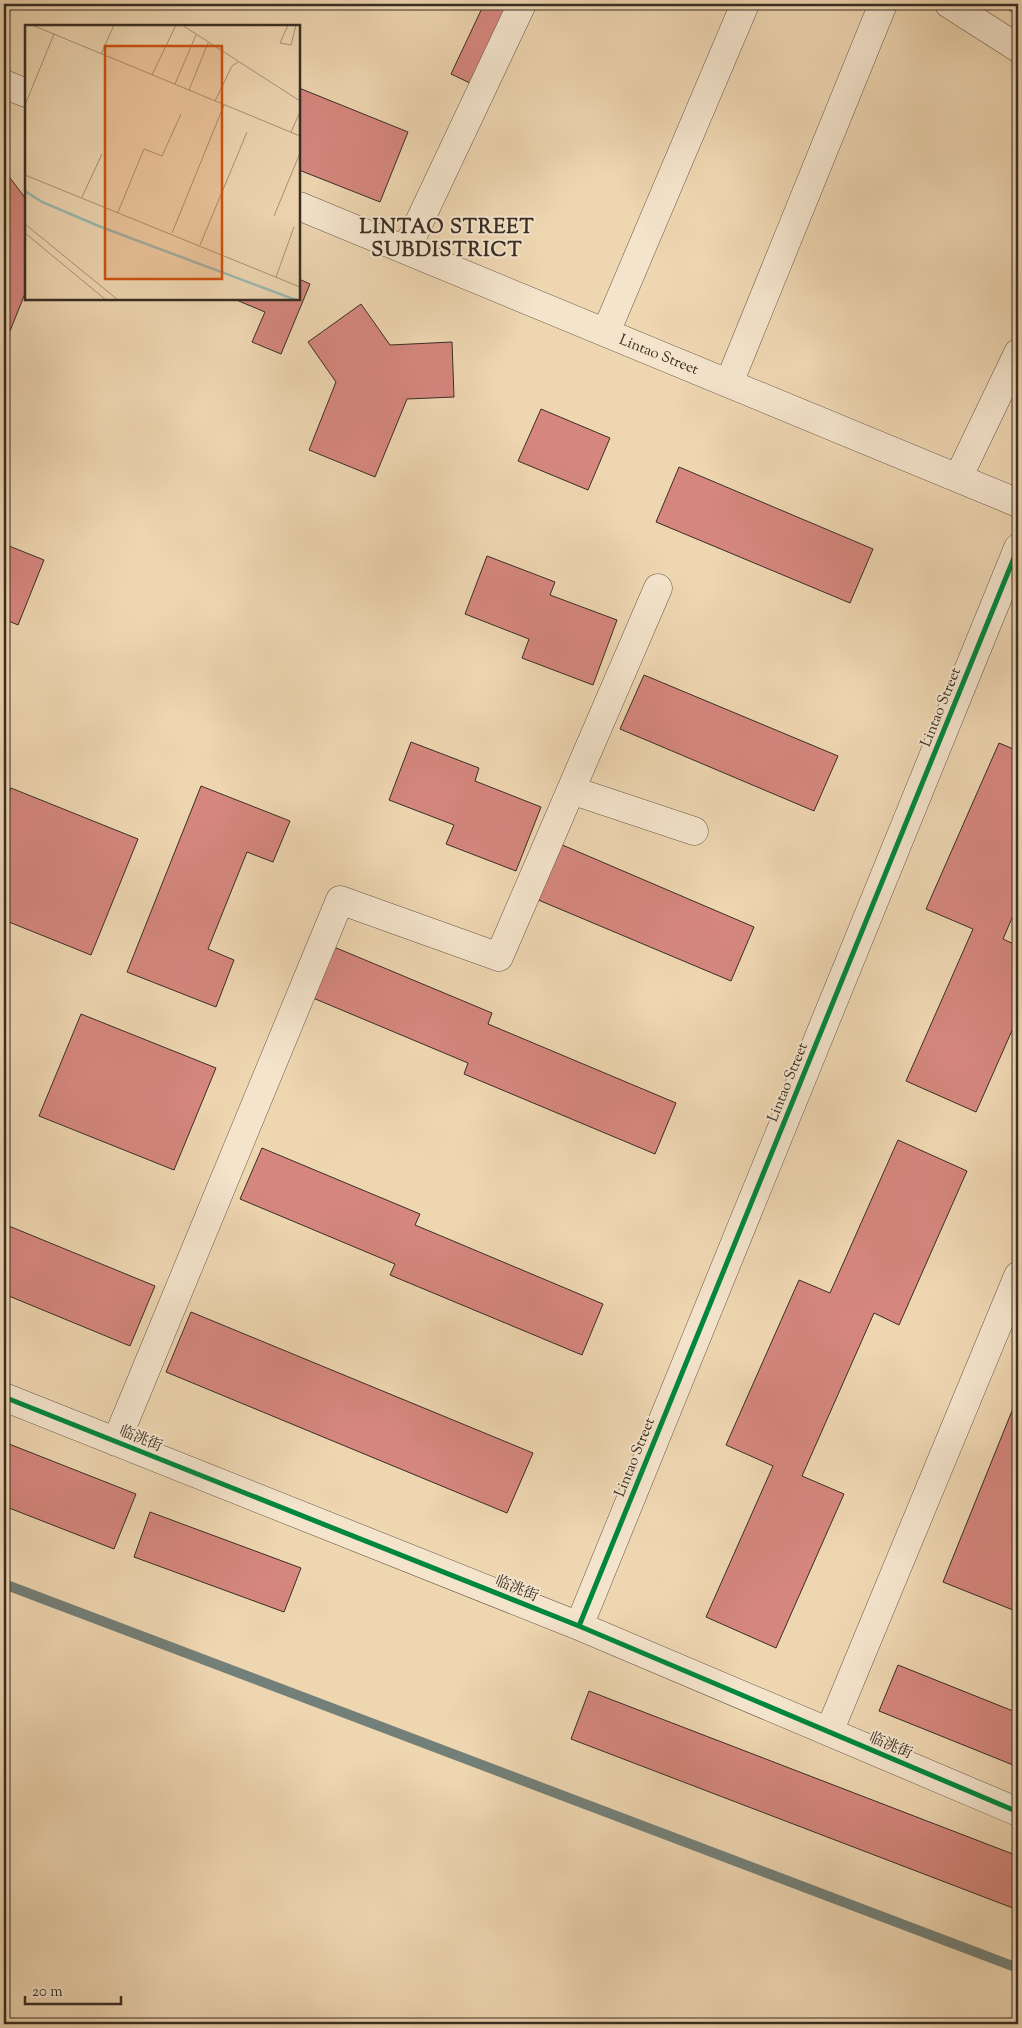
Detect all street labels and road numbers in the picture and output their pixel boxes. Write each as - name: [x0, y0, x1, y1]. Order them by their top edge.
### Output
- street label: Lintao Street: [616, 330, 701, 381]
- street label: Lintao Street: [916, 665, 967, 750]
- street label: Lintao Street: [763, 1040, 814, 1125]
- street label: Lintao Street: [610, 1415, 661, 1500]
- street label: 临洮街: [116, 1421, 165, 1458]
- street label: 临洮街: [492, 1571, 541, 1608]
- street label: 临洮街: [866, 1728, 915, 1765]

